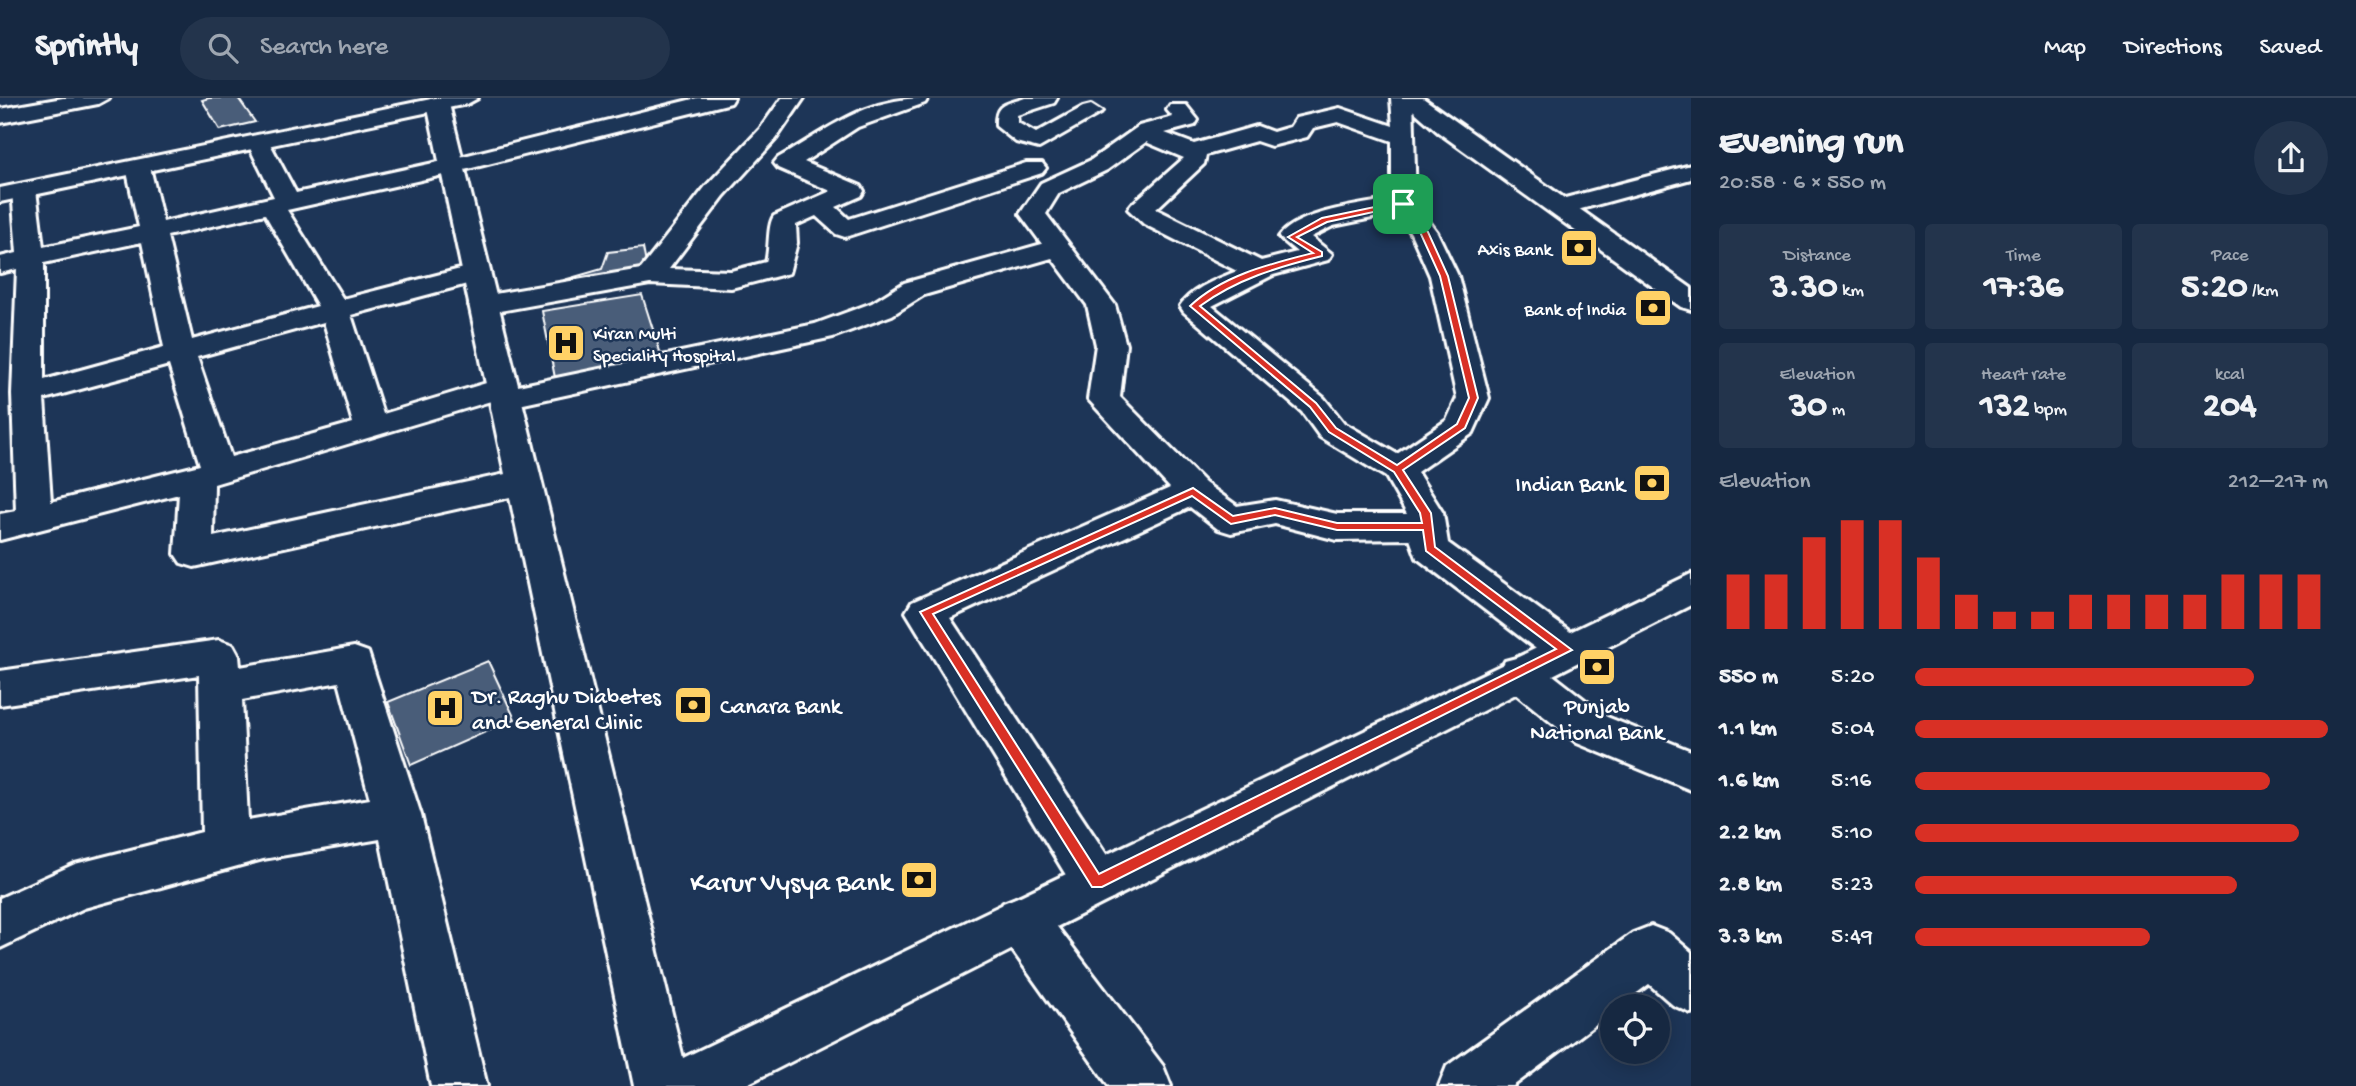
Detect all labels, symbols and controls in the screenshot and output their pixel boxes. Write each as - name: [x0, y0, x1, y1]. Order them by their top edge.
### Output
- search box: [180, 17, 670, 80]
- text: Sprintly: [35, 29, 138, 67]
- icon: search: [204, 29, 242, 67]
- text: Search here: [260, 33, 388, 64]
- text: Map: [2044, 34, 2086, 63]
- text: Directions: [2124, 34, 2222, 63]
- text: Saved: [2260, 34, 2321, 63]
- button: share: [2254, 121, 2328, 195]
- text: Evening run: [1719, 122, 1903, 166]
- text: 20:58 · 6 × 550 m: [1719, 170, 1886, 197]
- pin: [1373, 174, 1433, 234]
- icon: arrive: [1384, 185, 1422, 223]
- bank icon: Axis Bank: [1558, 227, 1600, 269]
- place label: Axis Bank: [1477, 240, 1554, 263]
- text: Distance: [1784, 245, 1851, 268]
- text: Time: [2006, 245, 2041, 268]
- text: Pace: [2211, 245, 2248, 268]
- text: 3.30: [1770, 268, 1838, 309]
- text: 17:36: [1984, 268, 2063, 309]
- text: 5:20: [2181, 268, 2248, 309]
- text: km: [1838, 280, 1864, 303]
- text: /km: [2248, 280, 2279, 303]
- bank icon: Bank of India: [1632, 287, 1674, 329]
- place label: Bank of India: [1523, 300, 1627, 323]
- hospital icon: Kiran Multi Speciality Hospital: [545, 322, 587, 364]
- place label: Kiran Multi Speciality Hospital: [593, 324, 736, 369]
- text: Elevation: [1779, 364, 1855, 387]
- text: Heart rate: [1981, 364, 2066, 387]
- text: kcal: [2215, 364, 2245, 387]
- text: 30: [1789, 387, 1827, 428]
- text: 132: [1980, 387, 2030, 428]
- text: 204: [2203, 387, 2257, 428]
- text: m: [1827, 399, 1845, 422]
- text: bpm: [2030, 399, 2067, 422]
- bank icon: Indian Bank: [1631, 462, 1673, 504]
- text: Elevation: [1719, 469, 1810, 496]
- text: 212–217 m: [2228, 469, 2328, 496]
- place label: Indian Bank: [1515, 473, 1628, 500]
- bank icon: Punjab National Bank: [1576, 646, 1618, 688]
- text: 550 m: [1719, 664, 1778, 691]
- text: 5:20: [1831, 664, 1875, 691]
- bank icon: Canara Bank: [672, 684, 714, 726]
- place label: Dr. Raghu Diabetes and General Clinic: [470, 685, 661, 738]
- hospital icon: Dr. Raghu Diabetes and General Clinic: [424, 687, 466, 729]
- place label: Canara Bank: [720, 695, 844, 722]
- place label: Punjab National Bank: [1530, 695, 1667, 748]
- text: 1.1 km: [1719, 716, 1777, 743]
- text: 5:04: [1831, 716, 1874, 743]
- text: 1.6 km: [1719, 768, 1779, 795]
- text: 5:16: [1831, 768, 1871, 795]
- text: 2.2 km: [1719, 820, 1781, 847]
- text: 5:10: [1831, 820, 1873, 847]
- bank icon: Karur Vysya Bank: [898, 859, 940, 901]
- place label: Karur Vysya Bank: [690, 868, 895, 901]
- text: 2.8 km: [1719, 872, 1782, 899]
- text: 5:23: [1831, 872, 1874, 899]
- text: 3.3 km: [1719, 924, 1782, 951]
- text: 5:49: [1831, 924, 1873, 951]
- map controls: [1600, 994, 1670, 1064]
- button: locate: [1600, 994, 1670, 1064]

